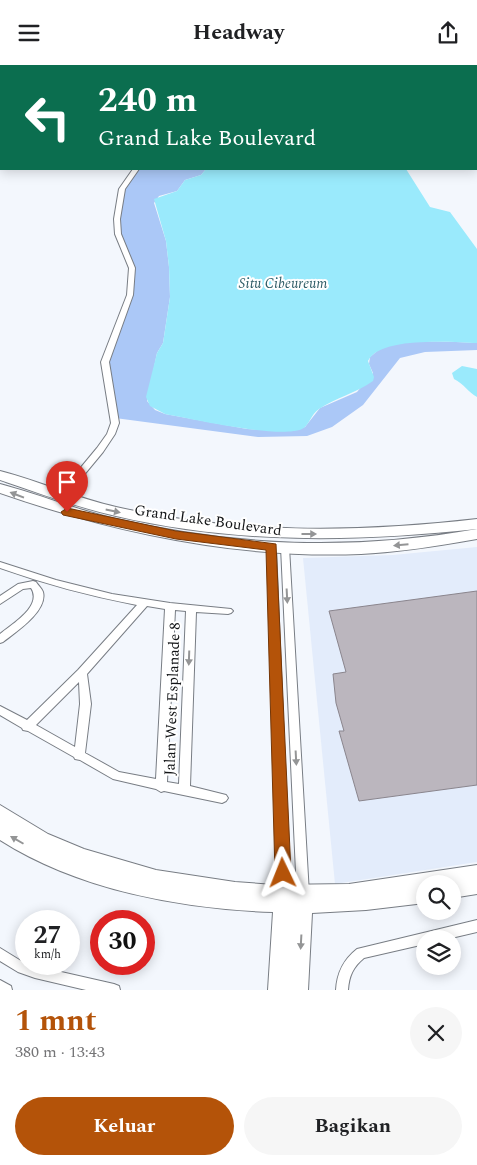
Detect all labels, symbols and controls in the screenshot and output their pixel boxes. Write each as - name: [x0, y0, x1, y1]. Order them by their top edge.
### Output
- text: Headway: [193, 16, 284, 49]
- icon: menu: [15, 19, 43, 47]
- icon: share: [434, 19, 462, 47]
- text: 240 m: [98, 74, 197, 127]
- icon: left: [15, 85, 80, 150]
- text: Grand Lake Boulevard: [98, 122, 316, 155]
- water label: Situ Cibeureum: [239, 273, 327, 294]
- pin: [46, 461, 88, 512]
- icon: arrive: [53, 468, 81, 496]
- one-way arrow: [10, 491, 25, 498]
- street label: Grand Lake Boulevard: [133, 499, 283, 542]
- one-way arrow: [106, 507, 122, 515]
- one-way arrow: [301, 530, 317, 538]
- one-way arrow: [393, 541, 409, 549]
- one-way arrow: [284, 588, 292, 604]
- street label: Jalan West Esplanade 8: [158, 622, 187, 776]
- one-way arrow: [185, 650, 193, 666]
- one-way arrow: [292, 750, 300, 766]
- one-way arrow: [11, 836, 24, 845]
- position arrow: [256, 846, 308, 898]
- map controls: [416, 875, 461, 975]
- button: search: [416, 875, 461, 920]
- speed limit sign: 30: [90, 910, 155, 975]
- text: 27: [33, 917, 62, 955]
- button: layers: [416, 930, 461, 975]
- one-way arrow: [297, 934, 305, 950]
- text: km/h: [34, 945, 61, 964]
- text: 1 mnt: [15, 998, 96, 1044]
- button: close: [410, 1007, 462, 1059]
- text: 380 m · 13:43: [15, 1040, 105, 1064]
- button: Keluar: [15, 1097, 234, 1155]
- button: Bagikan: [244, 1097, 462, 1155]

